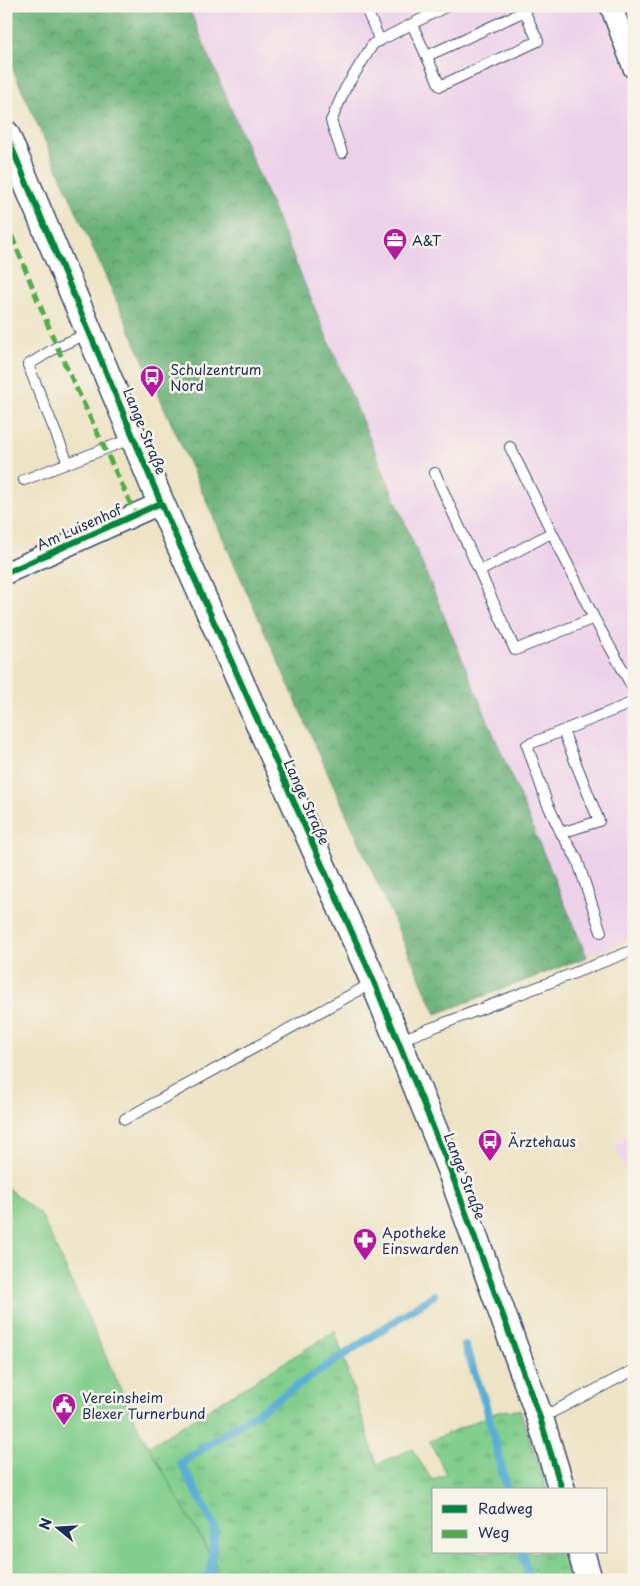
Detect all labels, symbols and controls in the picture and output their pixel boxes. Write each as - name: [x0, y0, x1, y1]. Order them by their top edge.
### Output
- office icon: A&T: [382, 227, 408, 261]
- place label: A&T: [412, 230, 442, 251]
- place label: Schulzentrum Nord: [170, 359, 262, 396]
- bus stop icon: Schulzentrum Nord: [139, 364, 165, 398]
- street label: Lange Straße: [118, 385, 172, 477]
- street label: Am Luisenhof: [33, 498, 126, 555]
- street label: Lange Straße: [279, 756, 335, 848]
- bus stop icon: Ärztehaus: [477, 1128, 503, 1162]
- street label: Lange Straße: [439, 1129, 491, 1223]
- place label: Ärztehaus: [508, 1131, 576, 1152]
- place label: Apotheke Einswarden: [382, 1222, 459, 1259]
- pharmacy icon: Apotheke Einswarden: [352, 1227, 378, 1261]
- place label: Vereinsheim Blexer Turnerbund: [82, 1387, 206, 1424]
- public building icon: Vereinsheim Blexer Turnerbund: [51, 1392, 77, 1426]
- legend: [432, 1488, 608, 1554]
- text: Radweg: [478, 1496, 533, 1519]
- north arrow: [32, 1504, 82, 1554]
- text: N: [33, 1515, 57, 1532]
- text: Weg: [478, 1520, 509, 1543]

